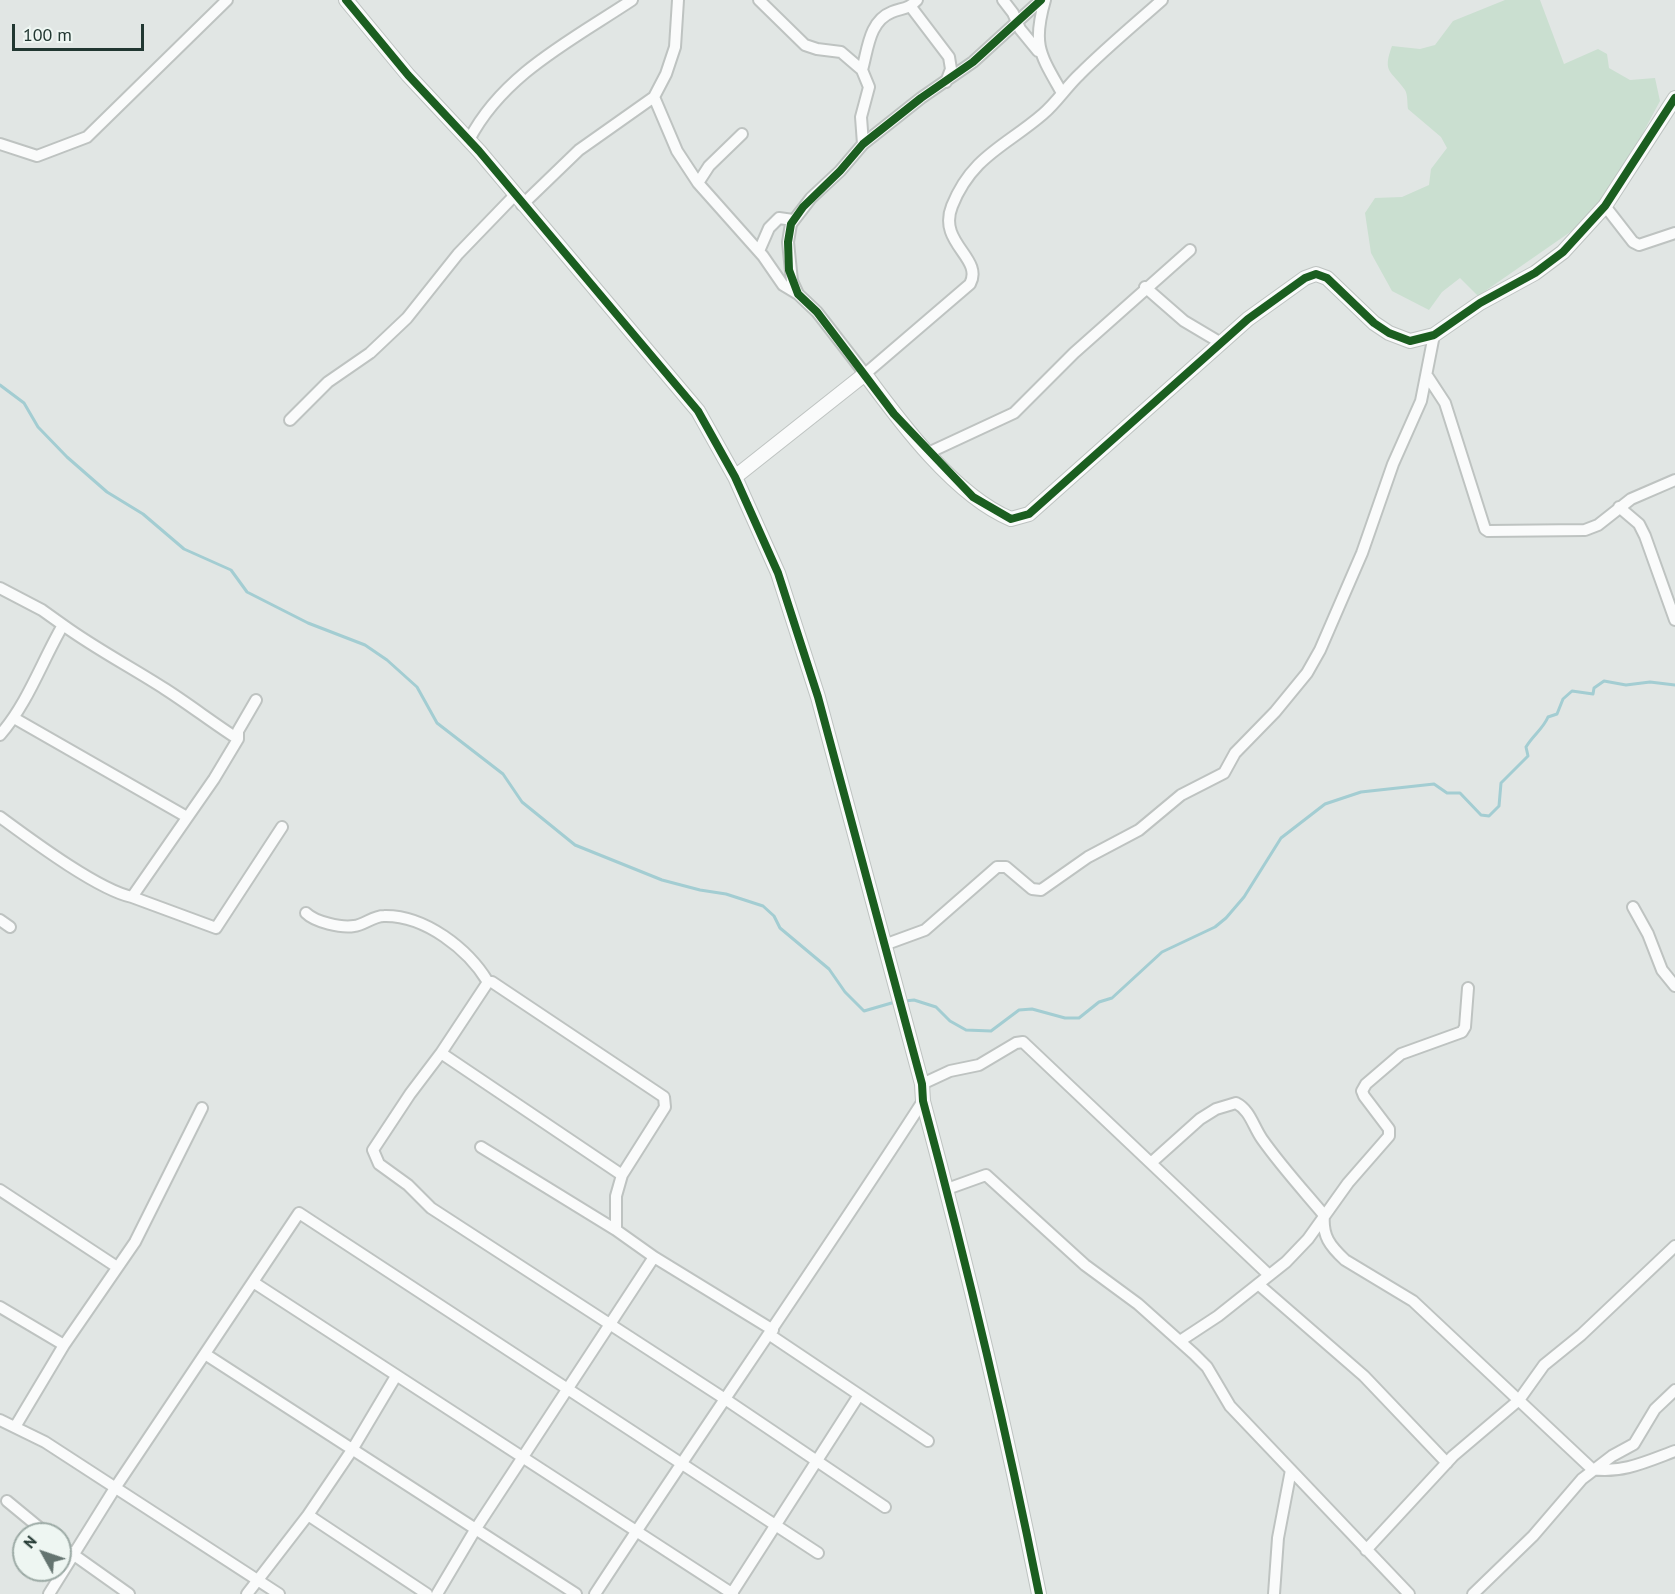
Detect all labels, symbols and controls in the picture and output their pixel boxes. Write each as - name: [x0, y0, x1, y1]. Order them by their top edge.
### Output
- scale bar: [15, 12, 147, 50]
- text: 100 m: [23, 23, 72, 46]
- north arrow: [12, 1522, 72, 1582]
- text: N: [19, 1531, 41, 1552]

